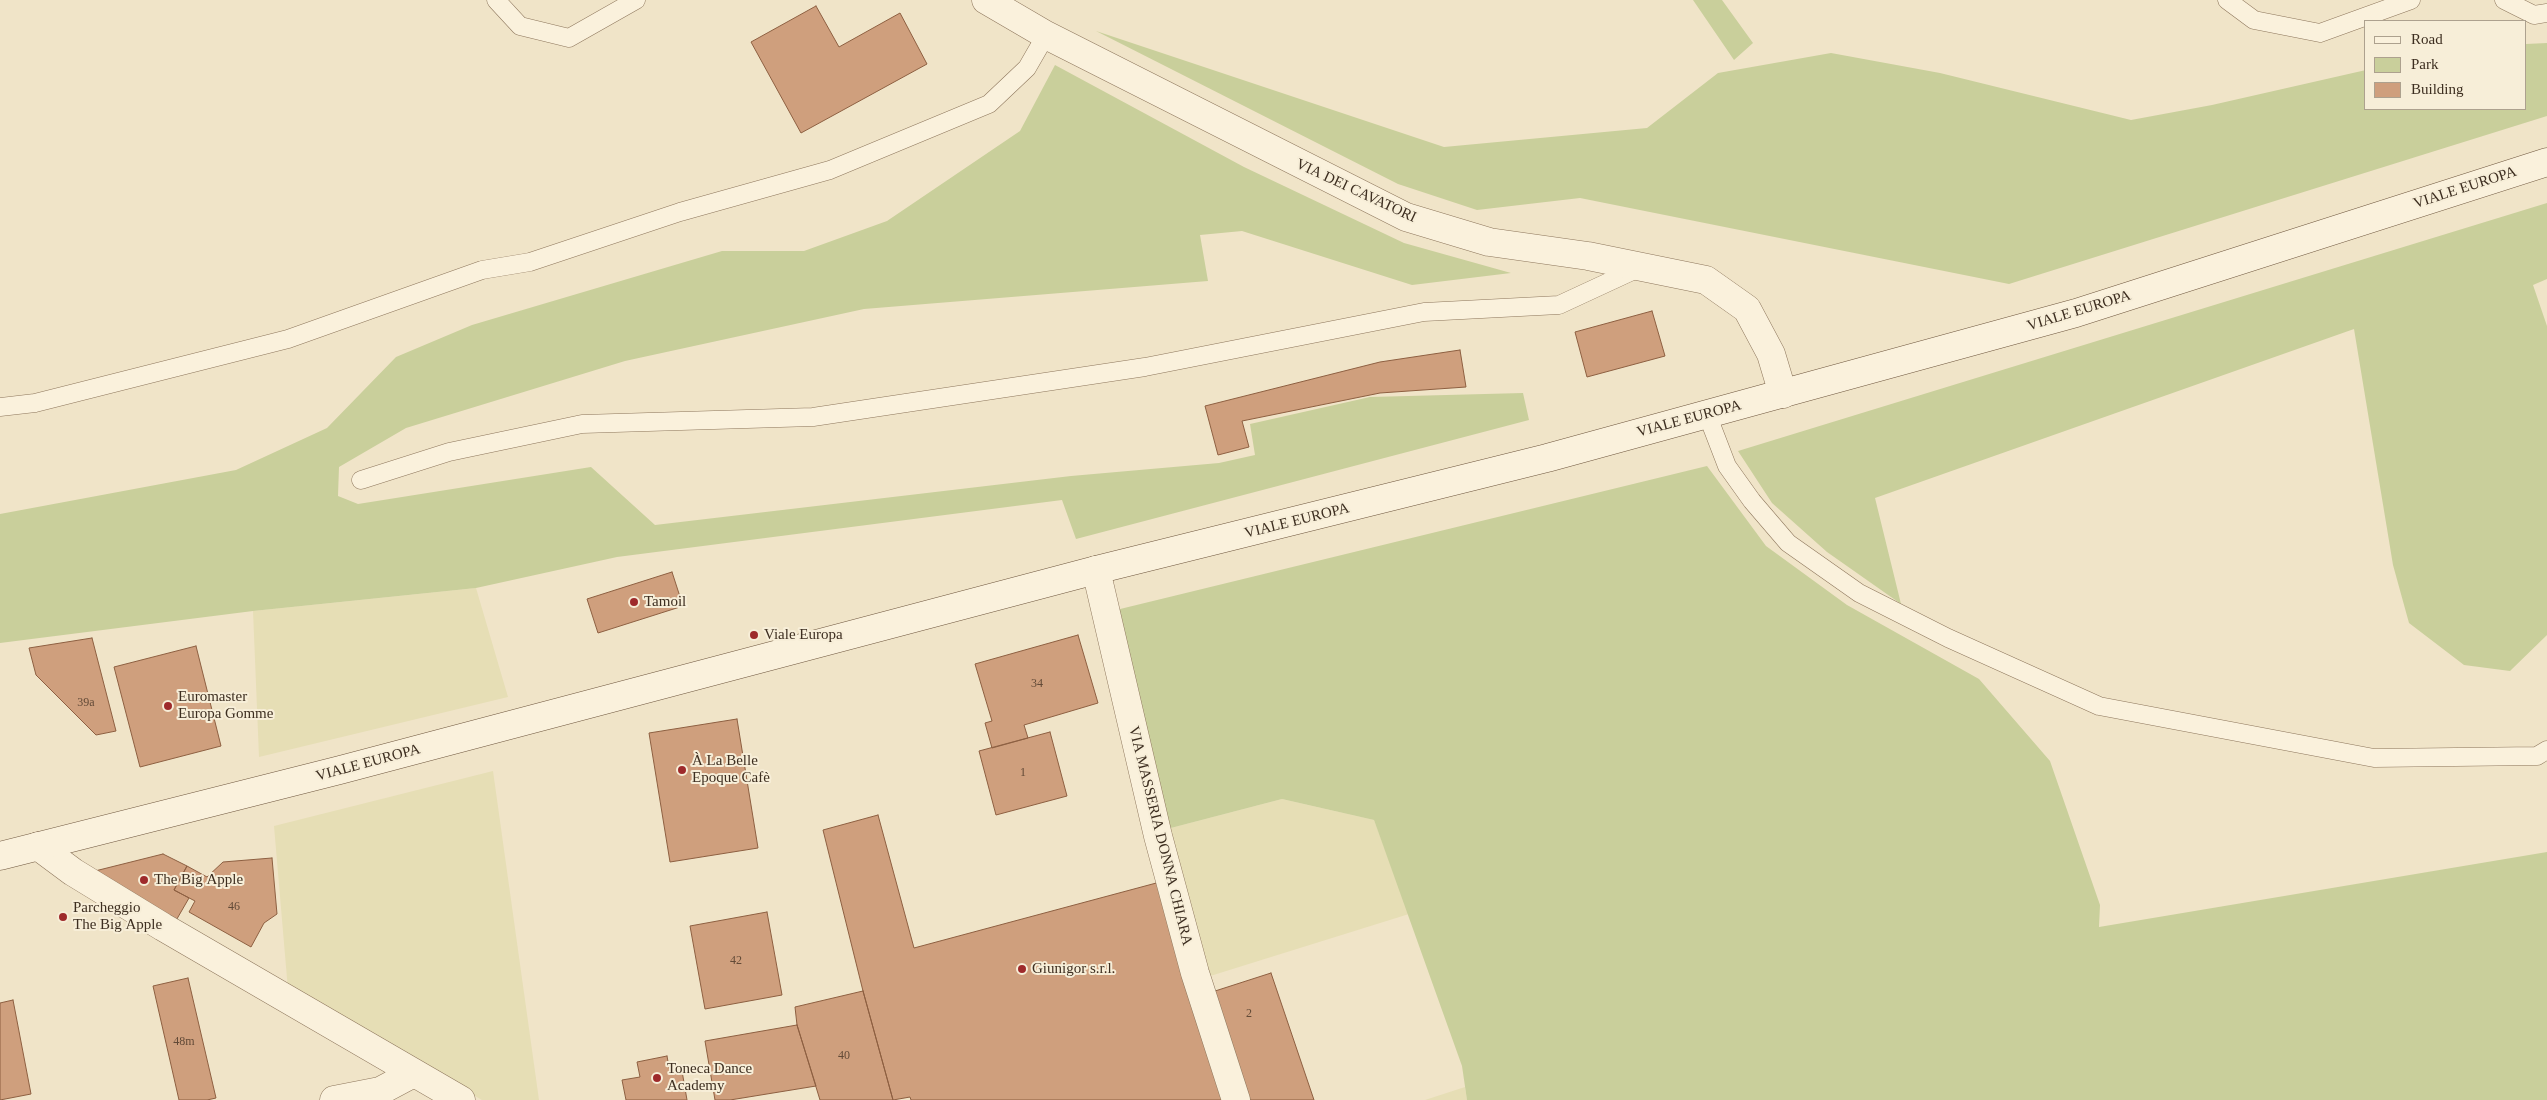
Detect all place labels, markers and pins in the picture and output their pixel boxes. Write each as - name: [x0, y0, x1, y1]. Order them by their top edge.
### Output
- place label: Tamoil: [644, 593, 686, 611]
- marker: Tamoil: [628, 596, 640, 608]
- place label: Viale Europa: [764, 626, 843, 644]
- marker: Viale Europa: [748, 629, 760, 641]
- place label: Euromaster Europa Gomme: [178, 688, 273, 723]
- marker: Euromaster Europa Gomme: [162, 700, 174, 712]
- place label: À La Belle Epoque Cafè: [692, 752, 770, 787]
- marker: À La Belle Epoque Cafè: [676, 764, 688, 776]
- place label: The Big Apple: [154, 871, 243, 889]
- marker: The Big Apple: [138, 874, 150, 886]
- place label: Parcheggio The Big Apple: [73, 899, 162, 934]
- marker: Parcheggio The Big Apple: [57, 911, 69, 923]
- place label: Giunigor s.r.l.: [1032, 960, 1115, 978]
- marker: Giunigor s.r.l.: [1016, 963, 1028, 975]
- place label: Toneca Dance Academy: [667, 1060, 752, 1095]
- marker: Toneca Dance Academy: [651, 1072, 663, 1084]

